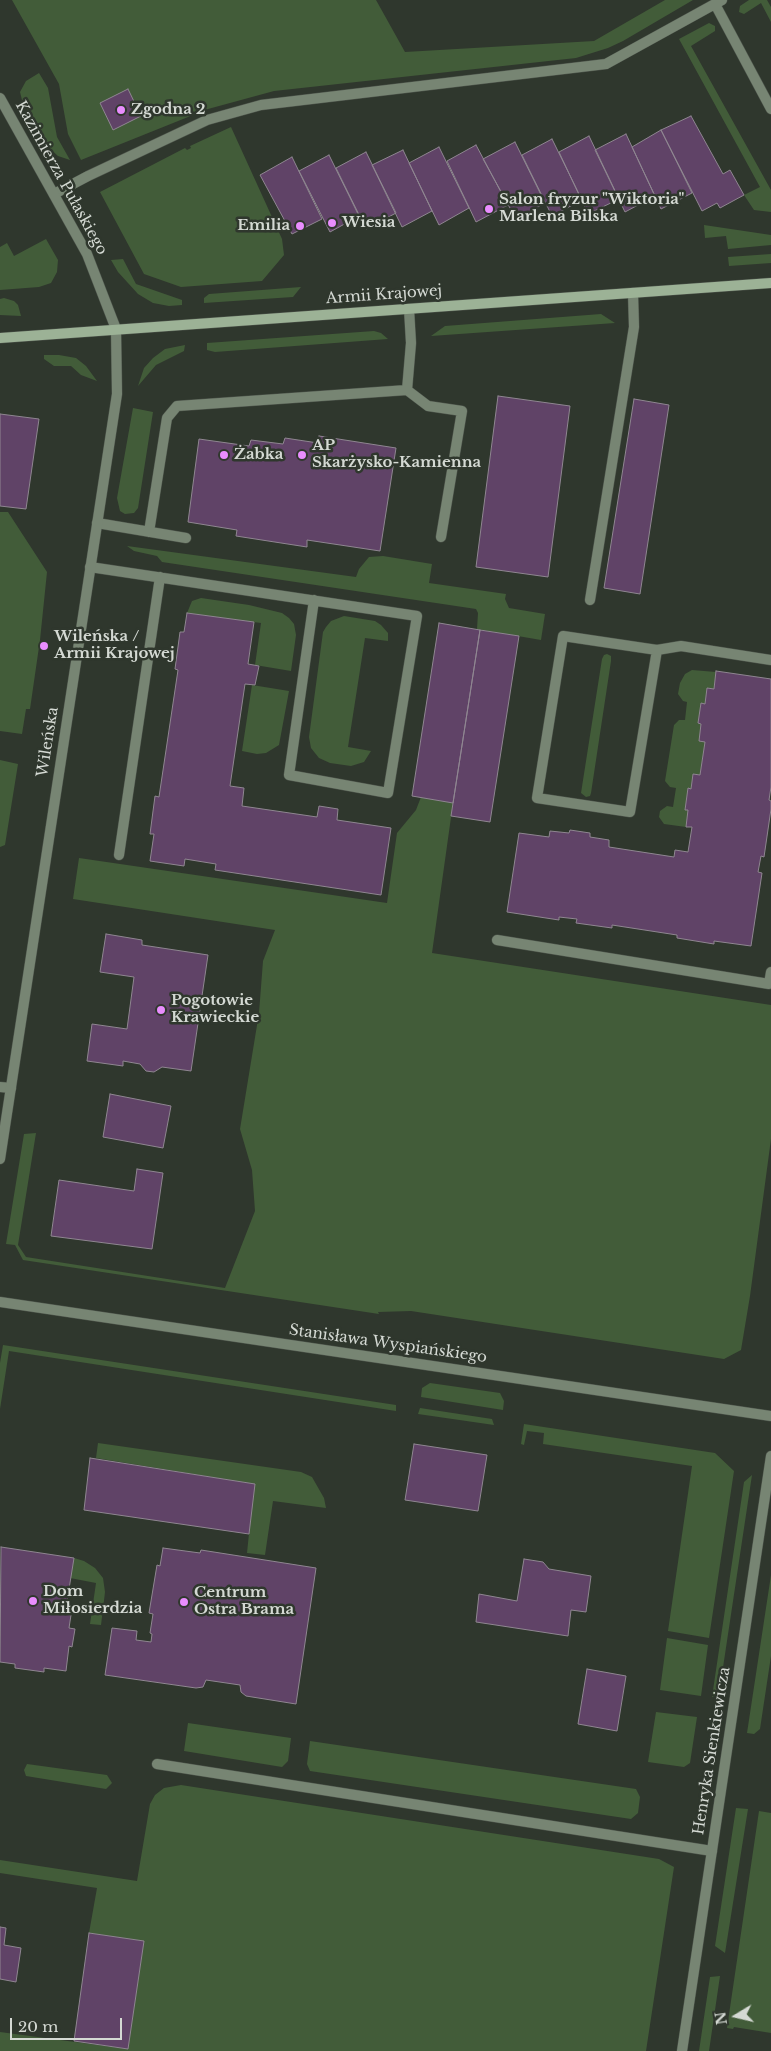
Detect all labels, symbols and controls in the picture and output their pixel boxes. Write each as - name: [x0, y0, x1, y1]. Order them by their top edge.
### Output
- street label: Kazimierza Pułaskiego: [11, 98, 111, 258]
- place label: Zgodna 2: [131, 101, 206, 119]
- marker: Zgodna 2: [115, 104, 127, 116]
- place label: Salon fryzur "Wiktoria" Marlena Bilska: [499, 191, 684, 226]
- marker: Salon fryzur "Wiktoria" Marlena Bilska: [483, 203, 495, 215]
- place label: Wiesia: [342, 214, 395, 232]
- place label: Emilia: [237, 217, 290, 235]
- marker: Wiesia: [326, 217, 338, 229]
- marker: Emilia: [294, 220, 306, 232]
- street label: Armii Krajowej: [325, 282, 443, 308]
- place label: AP Skarżysko-Kamienna: [312, 437, 481, 472]
- place label: Żabka: [234, 446, 283, 464]
- marker: Żabka: [218, 449, 230, 461]
- marker: AP Skarżysko-Kamienna: [296, 449, 308, 461]
- place label: Wileńska / Armii Krajowej: [54, 628, 175, 663]
- marker: Wileńska / Armii Krajowej: [38, 640, 50, 652]
- street label: Wileńska: [34, 706, 62, 778]
- place label: Pogotowie Krawieckie: [171, 992, 259, 1027]
- marker: Pogotowie Krawieckie: [155, 1004, 167, 1016]
- street label: Stanisława Wyspiańskiego: [288, 1321, 488, 1367]
- place label: Dom Miłosierdzia: [43, 1583, 142, 1618]
- place label: Centrum Ostra Brama: [194, 1584, 294, 1619]
- marker: Dom Miłosierdzia: [27, 1595, 39, 1607]
- marker: Centrum Ostra Brama: [178, 1596, 190, 1608]
- street label: Henryka Sienkiewicza: [690, 1666, 734, 1836]
- north arrow: [711, 1991, 761, 2041]
- scale bar: [12, 2008, 125, 2040]
- text: N: [711, 2010, 731, 2026]
- text: 20 m: [18, 2017, 58, 2036]

